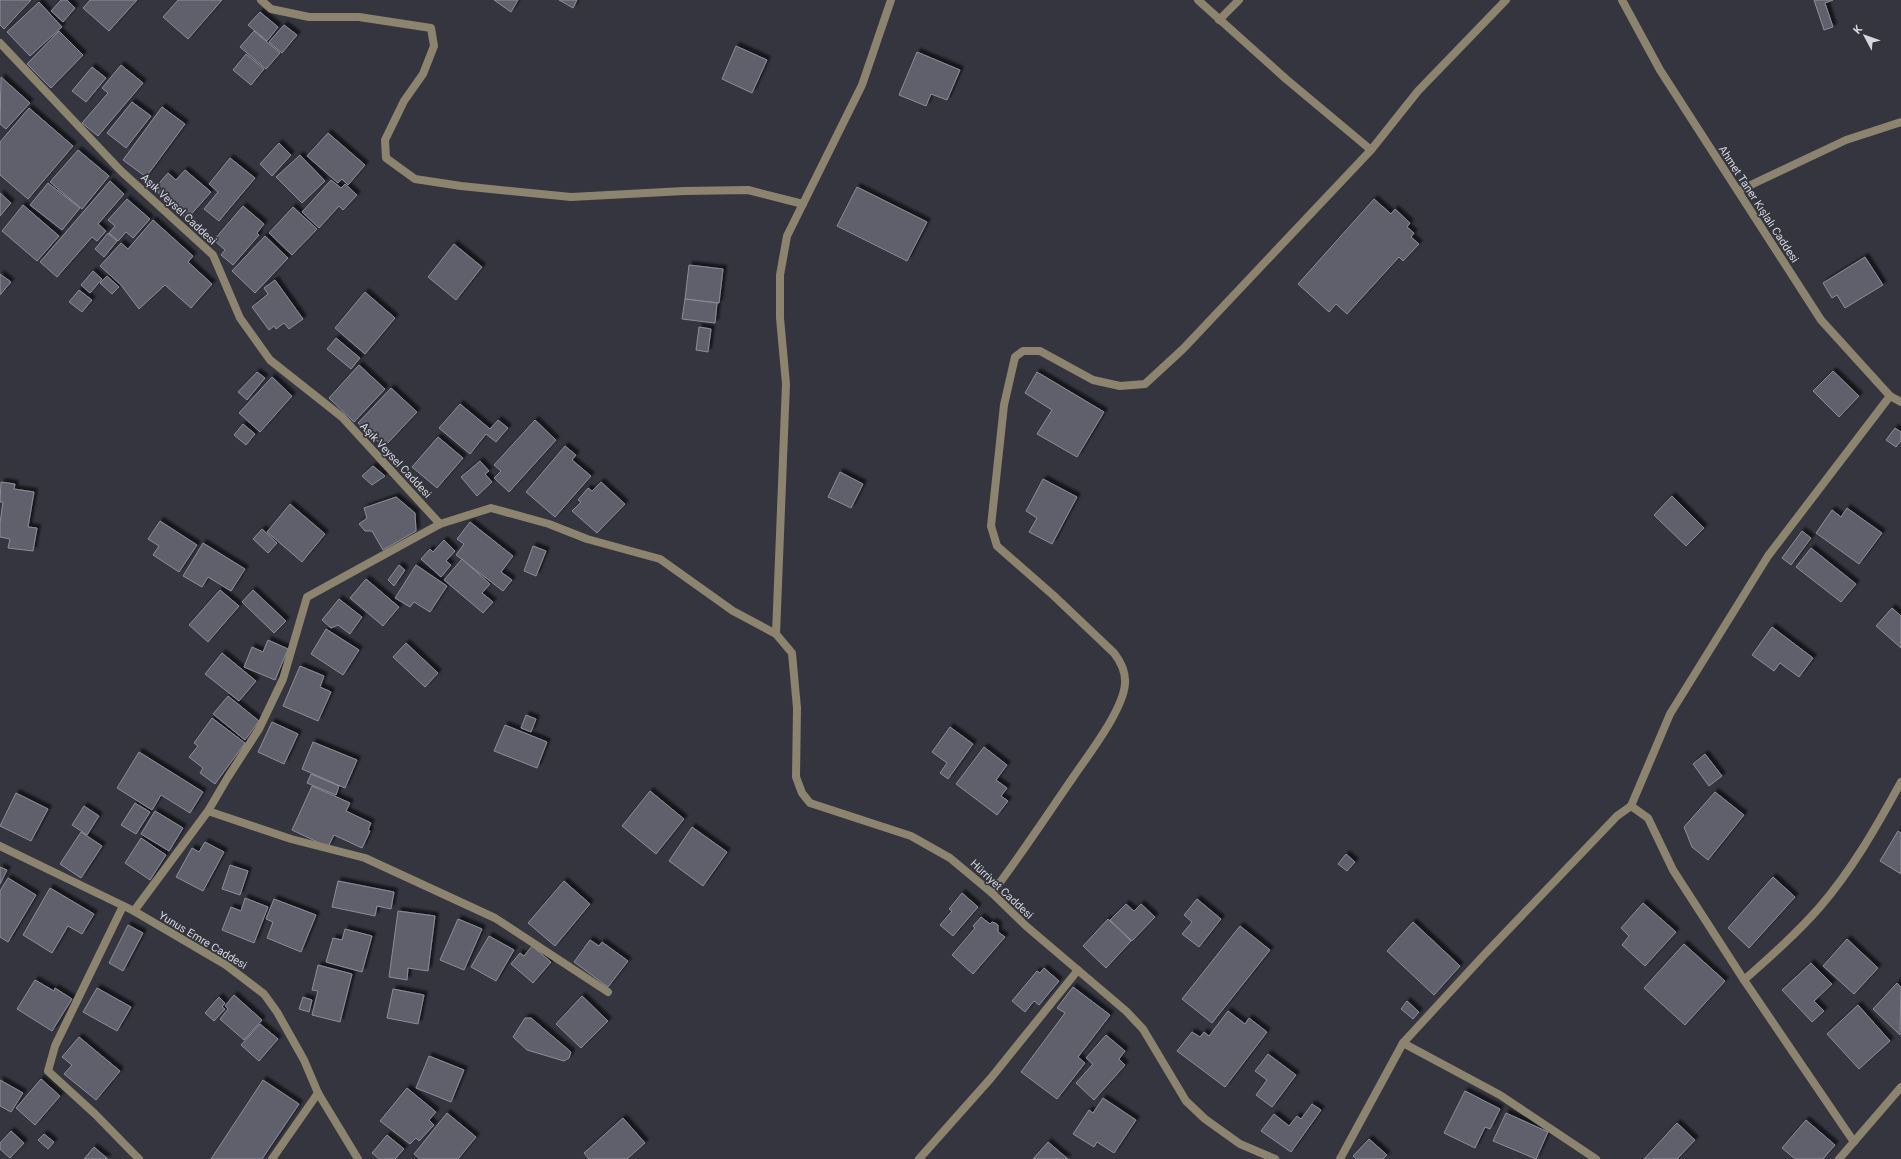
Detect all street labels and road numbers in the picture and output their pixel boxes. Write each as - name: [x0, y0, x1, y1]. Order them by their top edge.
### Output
- street label: Ahmet Taner Kışlalı Caddesi: [1716, 143, 1801, 265]
- street label: Aşık Veysel Caddesi: [138, 171, 219, 248]
- street label: Aşık Veysel Caddesi: [357, 420, 434, 501]
- street label: Hürriyet Caddesi: [968, 857, 1036, 922]
- street label: Yunus Emre Caddesi: [156, 909, 249, 972]

